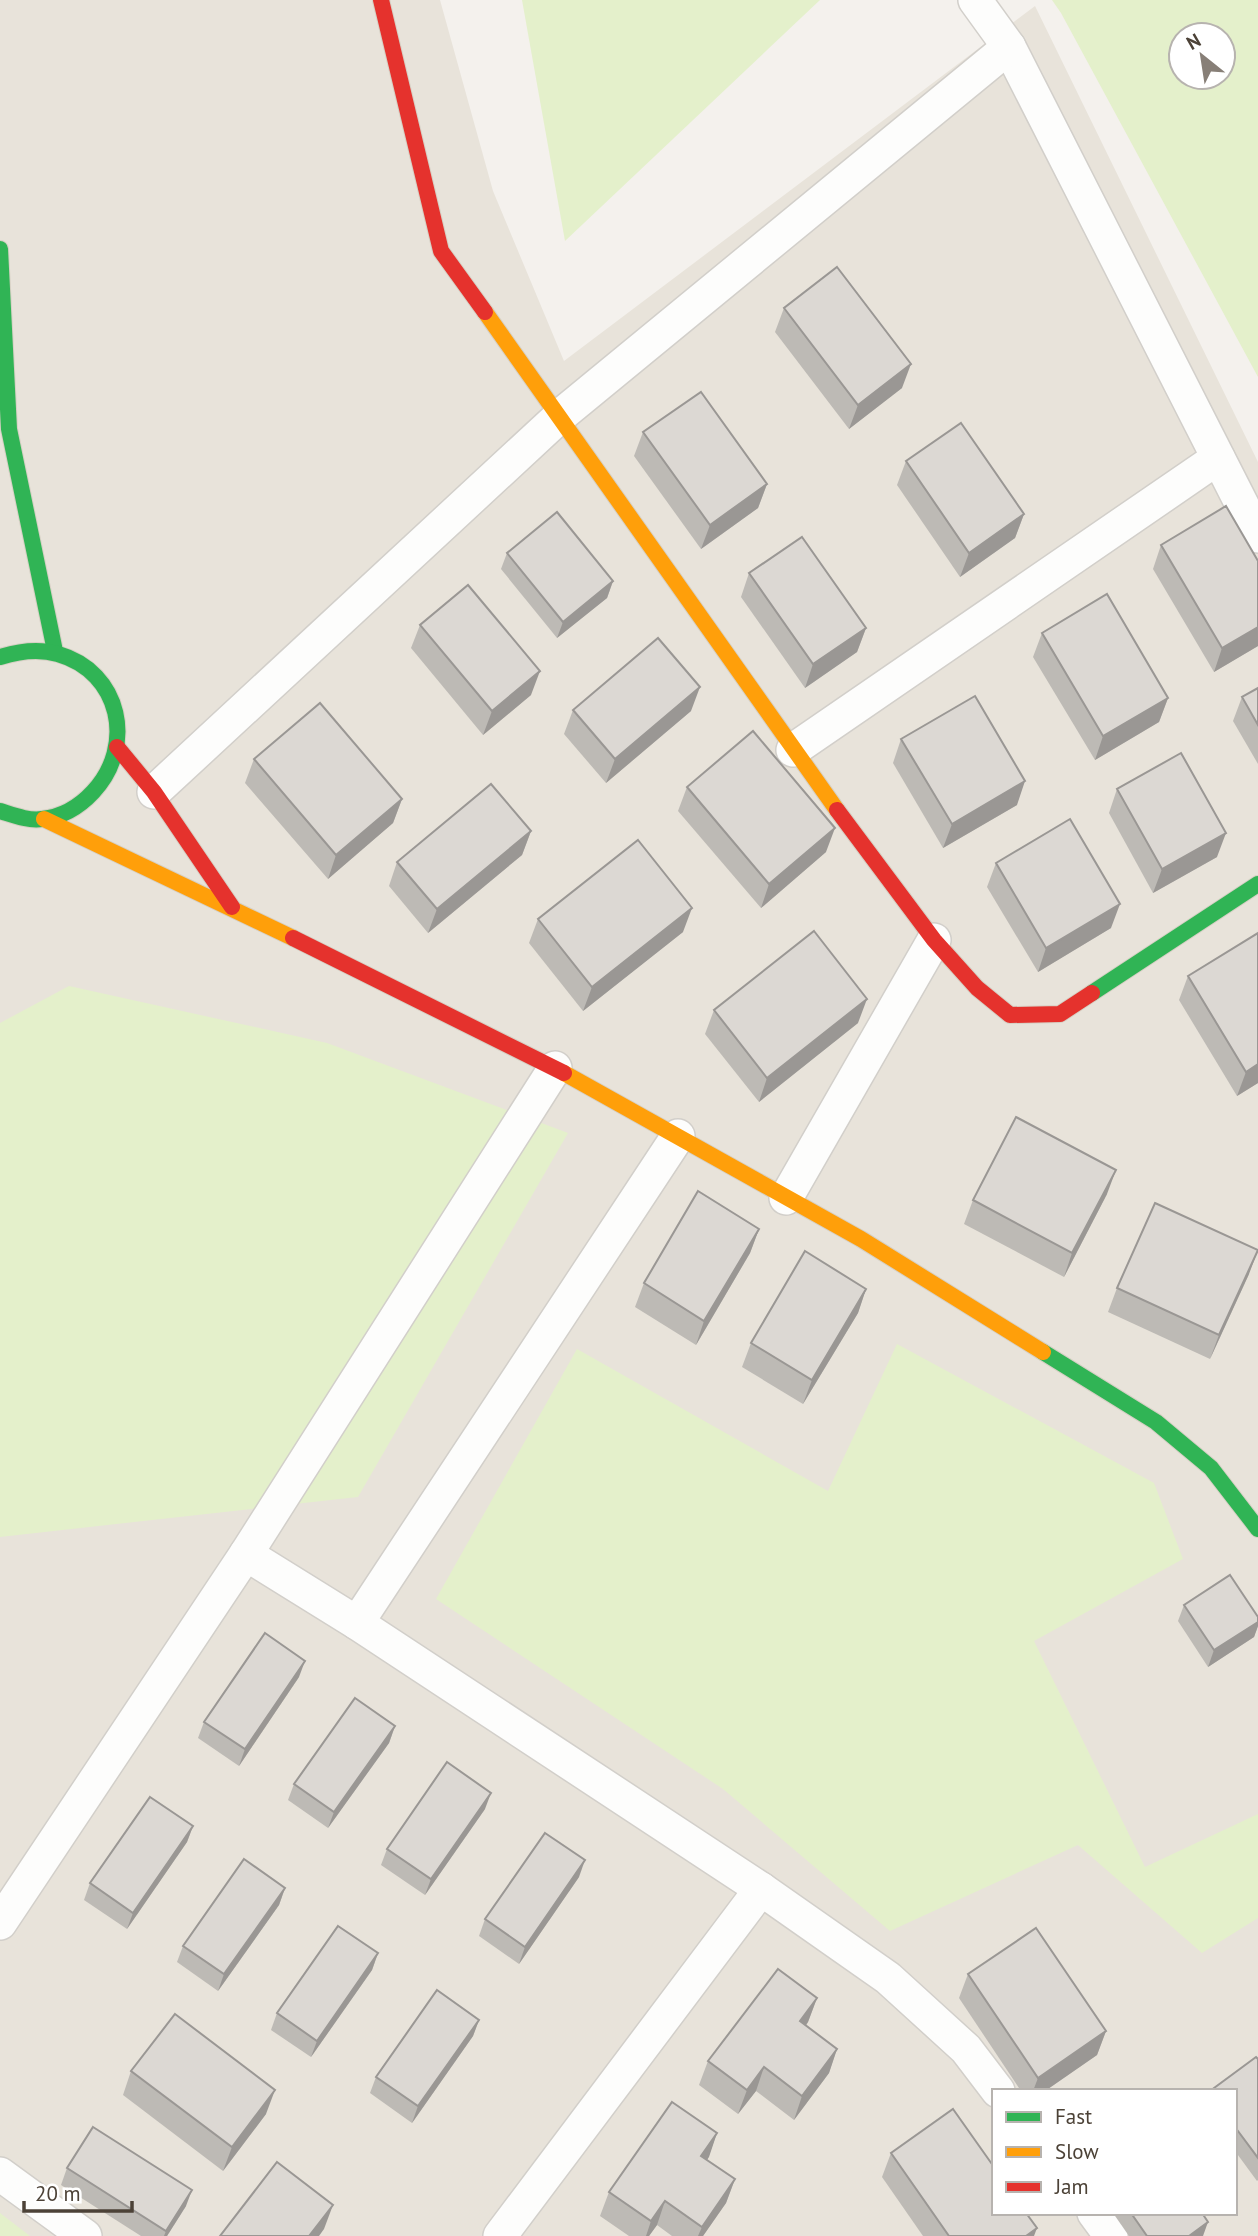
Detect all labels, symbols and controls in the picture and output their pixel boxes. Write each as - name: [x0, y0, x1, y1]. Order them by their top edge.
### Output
- north arrow: [1167, 21, 1237, 91]
- text: N: [1182, 28, 1205, 55]
- legend: [992, 2089, 1237, 2215]
- text: Fast: [1055, 2103, 1092, 2130]
- text: Slow: [1055, 2138, 1099, 2165]
- scale bar: [24, 2170, 133, 2214]
- text: Jam: [1054, 2173, 1089, 2200]
- text: 20 m: [35, 2180, 81, 2207]

